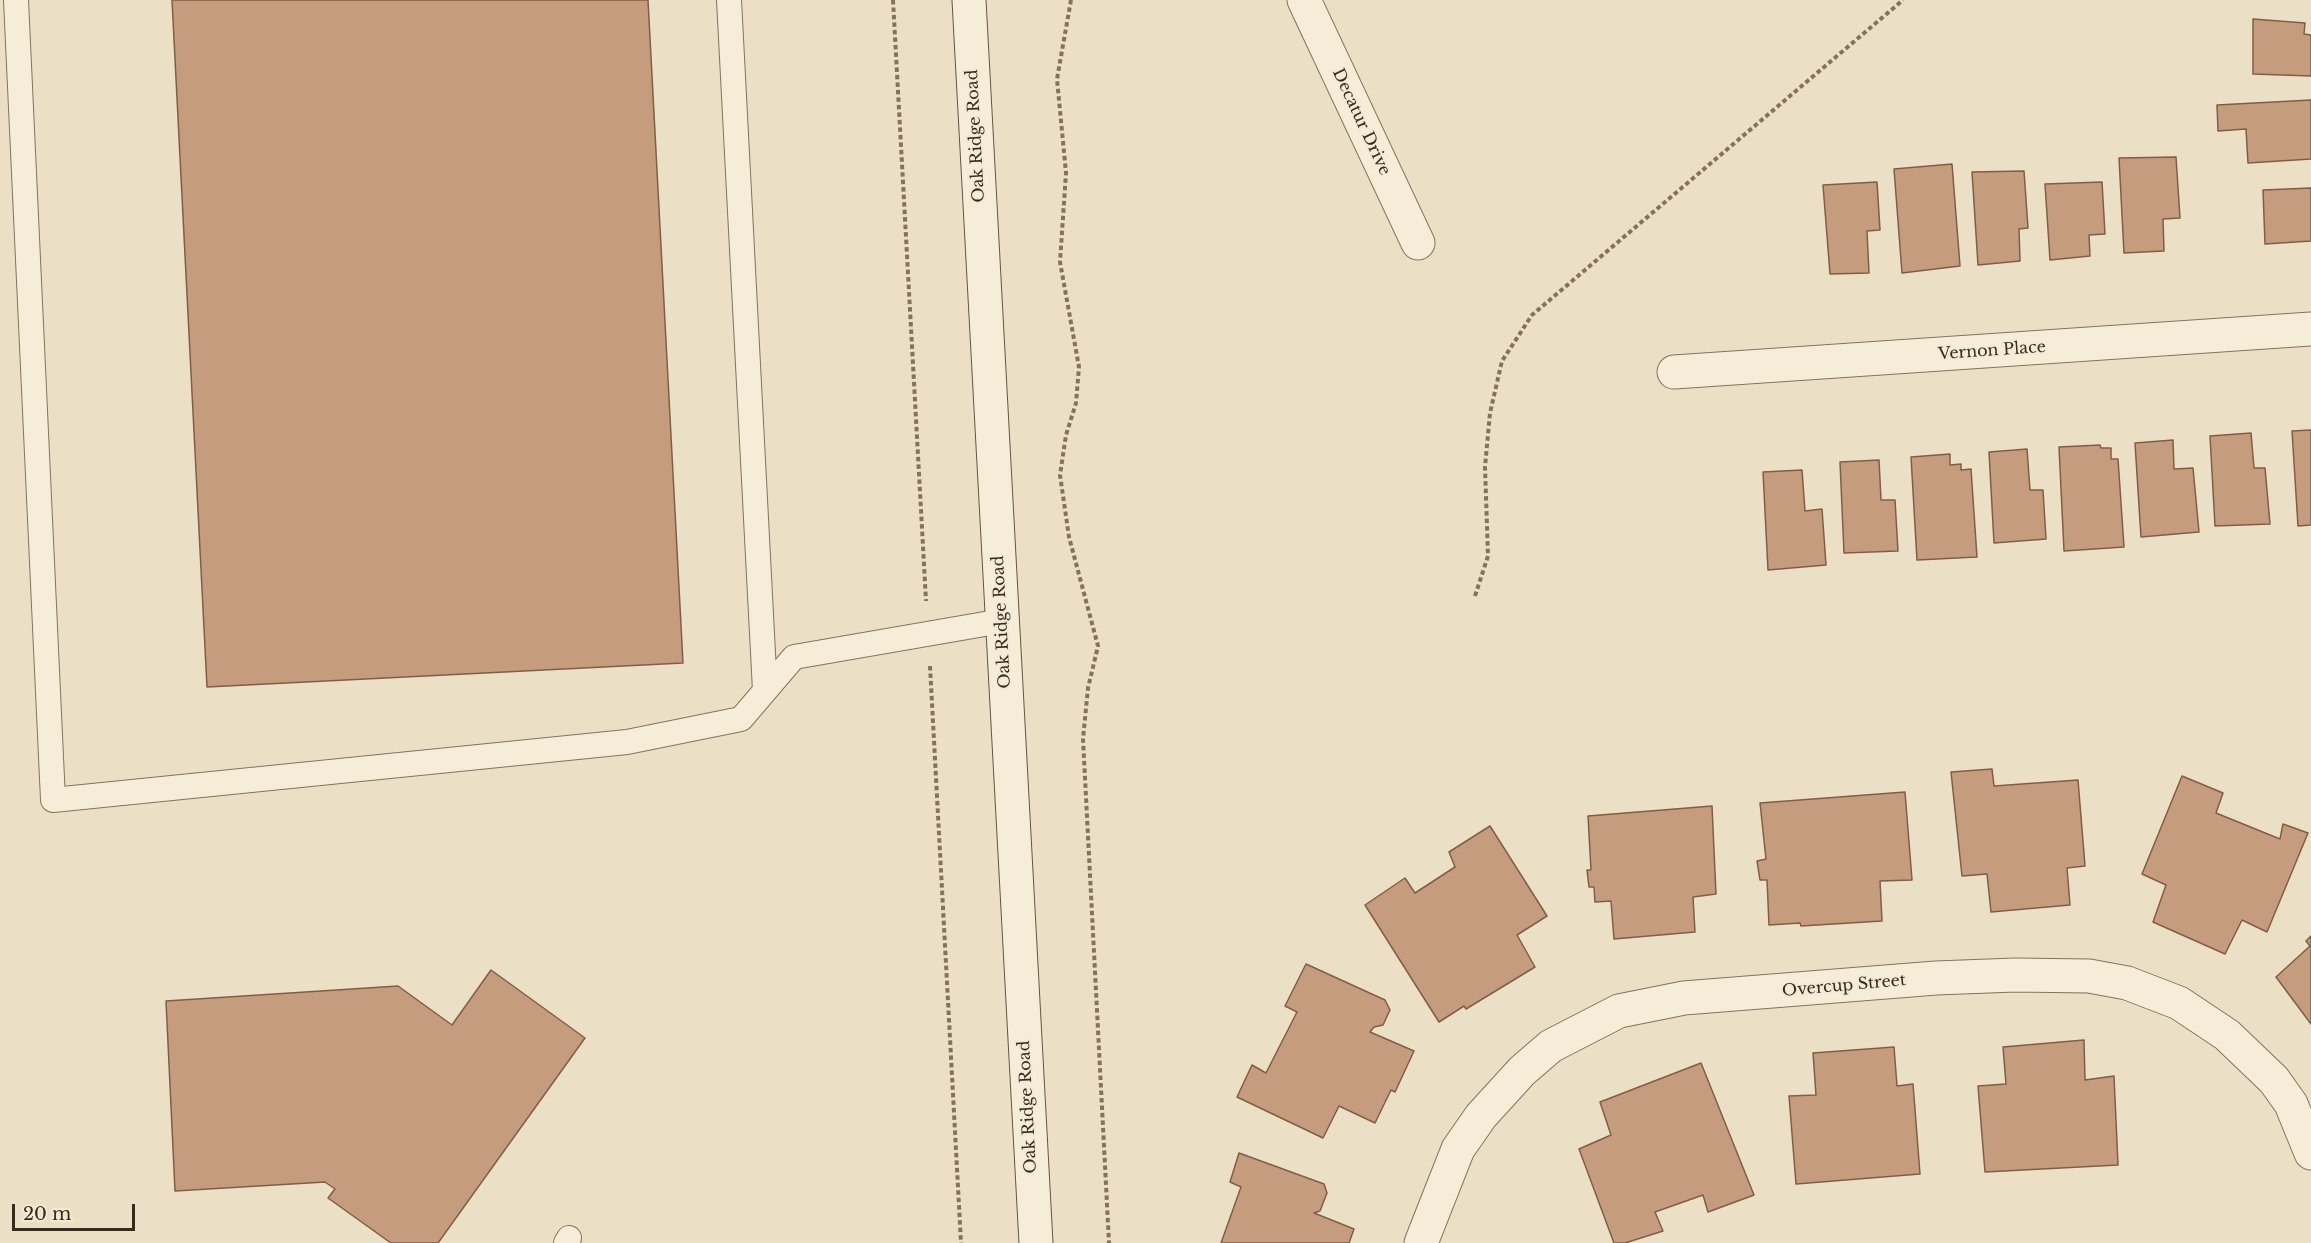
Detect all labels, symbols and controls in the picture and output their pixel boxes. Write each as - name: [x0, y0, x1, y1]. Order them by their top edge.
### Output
- street label: Decatur Drive: [1328, 66, 1394, 178]
- street label: Oak Ridge Road: [963, 69, 989, 203]
- street label: Vernon Place: [1938, 338, 2046, 364]
- street label: Oak Ridge Road: [989, 555, 1015, 689]
- street label: Overcup Street: [1781, 971, 1907, 1001]
- street label: Oak Ridge Road: [1015, 1040, 1041, 1174]
- scale bar: [15, 1192, 138, 1230]
- text: 20 m: [23, 1203, 71, 1225]

